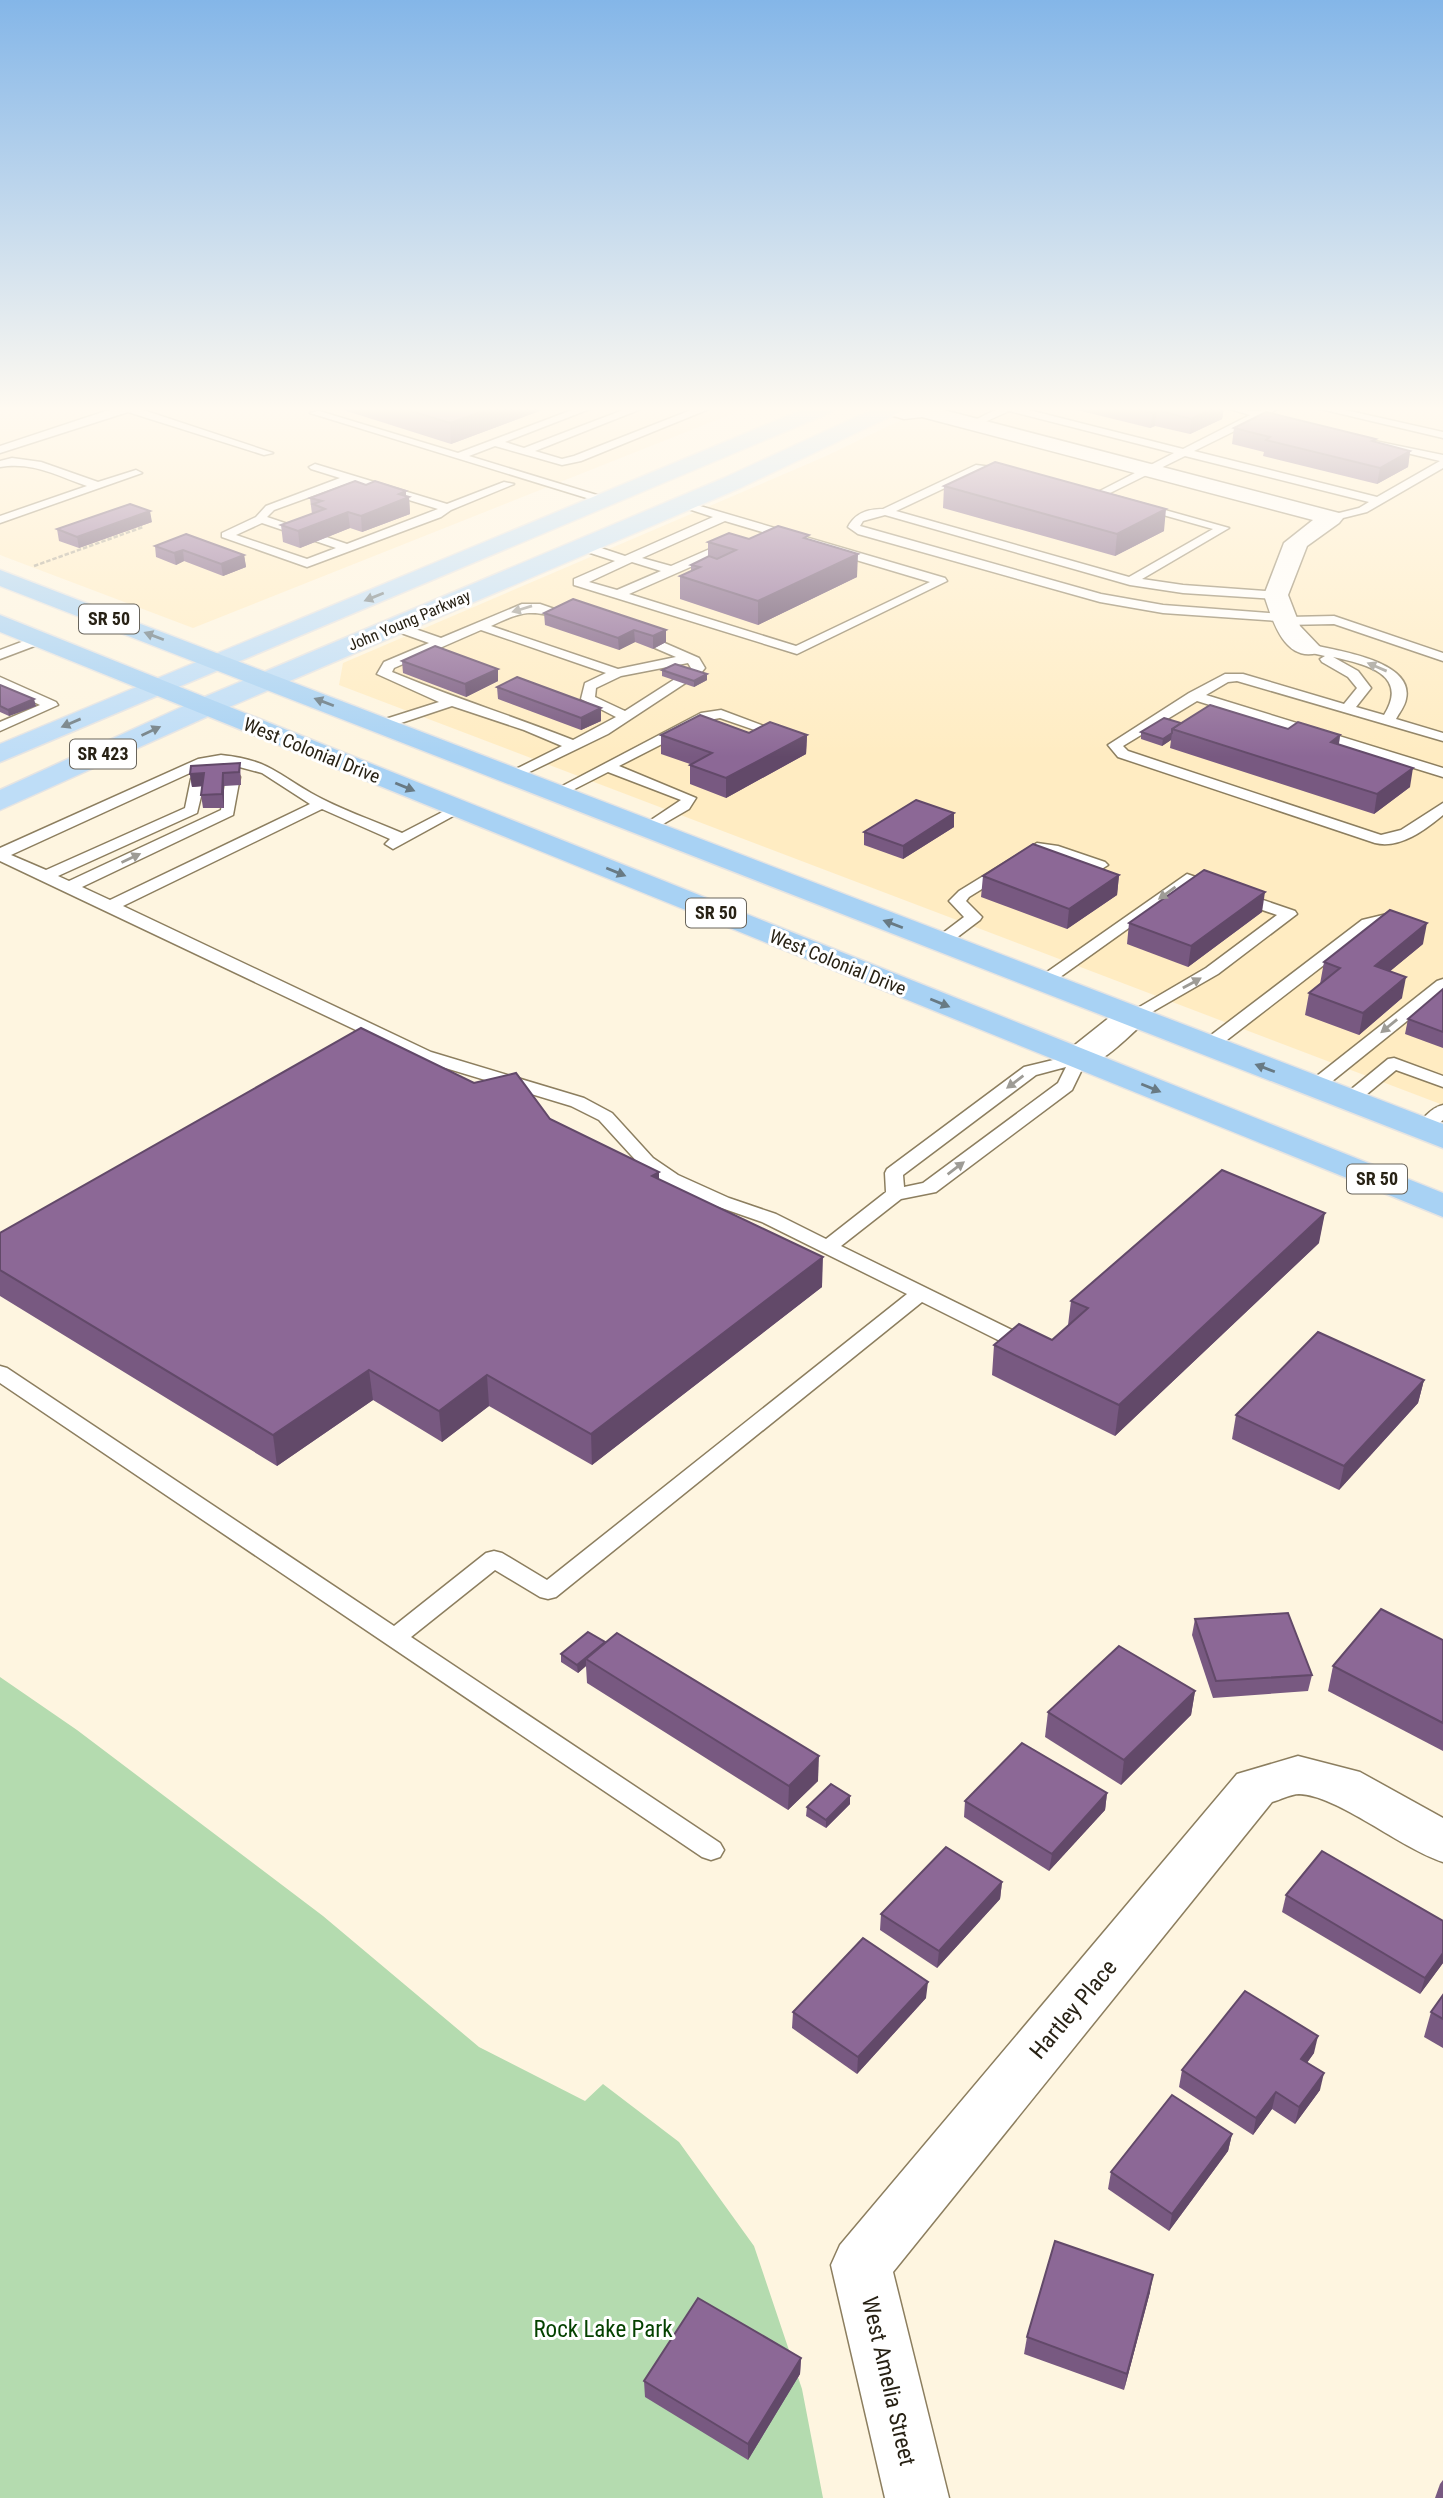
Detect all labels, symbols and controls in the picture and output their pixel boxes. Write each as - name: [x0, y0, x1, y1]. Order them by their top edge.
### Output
- street label: John Young Parkway: [345, 586, 474, 655]
- one-way arrow: [364, 591, 385, 602]
- road number: SR 50: [79, 604, 139, 634]
- one-way arrow: [512, 604, 533, 615]
- one-way arrow: [143, 631, 164, 642]
- one-way arrow: [1366, 661, 1387, 672]
- one-way arrow: [313, 697, 334, 708]
- street label: West Colonial Drive: [240, 713, 384, 788]
- one-way arrow: [60, 718, 81, 729]
- one-way arrow: [141, 725, 161, 737]
- road number: SR 423: [70, 740, 136, 768]
- one-way arrow: [394, 782, 415, 793]
- one-way arrow: [121, 852, 141, 863]
- one-way arrow: [605, 867, 626, 878]
- one-way arrow: [1158, 886, 1176, 900]
- road number: SR 50: [686, 898, 746, 928]
- one-way arrow: [883, 918, 904, 929]
- street label: West Colonial Drive: [766, 925, 910, 1000]
- one-way arrow: [1182, 977, 1201, 989]
- one-way arrow: [930, 998, 951, 1009]
- one-way arrow: [1381, 1018, 1398, 1033]
- one-way arrow: [1255, 1062, 1276, 1073]
- one-way arrow: [1006, 1075, 1024, 1089]
- one-way arrow: [1141, 1083, 1162, 1094]
- one-way arrow: [946, 1161, 964, 1176]
- road number: SR 50: [1347, 1164, 1407, 1194]
- street label: Hartley Place: [1024, 1954, 1123, 2064]
- street label: West Amelia Street: [856, 2294, 921, 2468]
- park label: Rock Lake Park: [533, 2316, 673, 2343]

